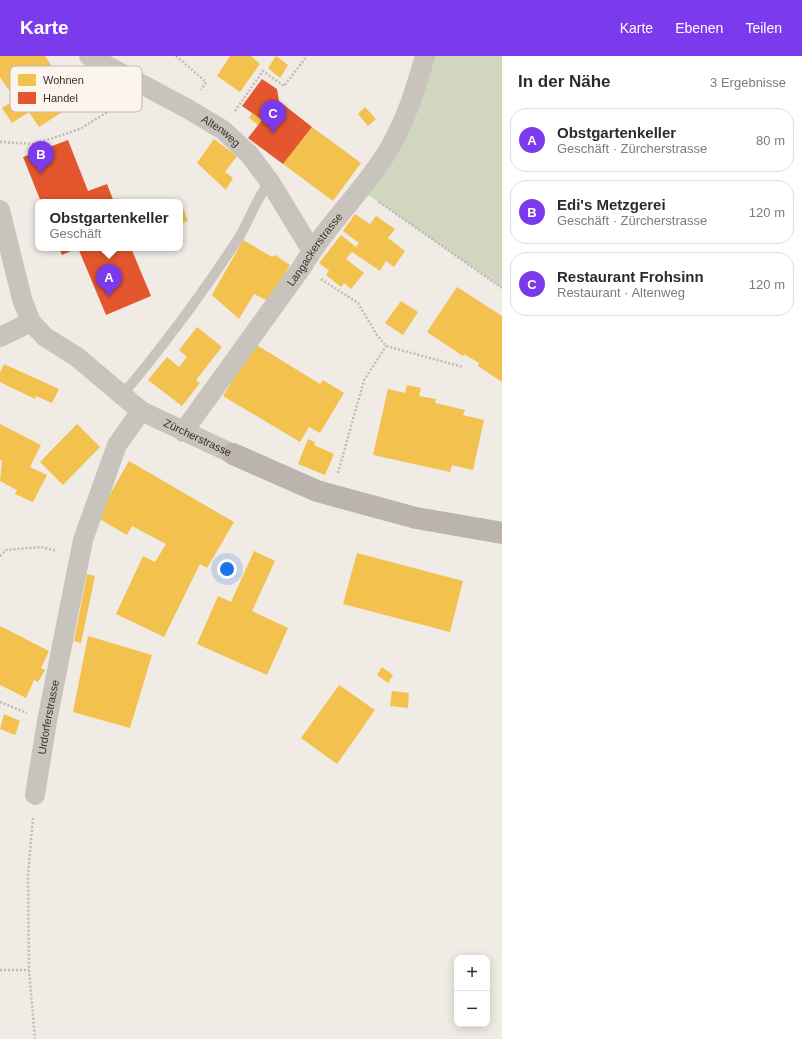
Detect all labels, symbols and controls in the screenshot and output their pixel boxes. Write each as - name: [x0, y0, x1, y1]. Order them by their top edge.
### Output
- text: Karte: [20, 17, 69, 38]
- text: Karte: [620, 20, 653, 36]
- text: Ebenen: [675, 20, 723, 36]
- text: Teilen: [745, 20, 782, 36]
- legend: [10, 66, 142, 112]
- text: In der Nähe: [518, 72, 611, 91]
- text: Wohnen: [43, 74, 84, 86]
- text: 3 Ergebnisse: [710, 75, 786, 90]
- text: Handel: [43, 92, 78, 104]
- pin: C: [260, 100, 286, 133]
- street label: Altenweg: [200, 113, 243, 149]
- text: Obstgartenkeller: [557, 124, 676, 141]
- text: A: [527, 133, 537, 148]
- text: 80 m: [756, 133, 785, 148]
- pin: B: [28, 141, 54, 174]
- text: Geschäft · Zürcherstrasse: [557, 141, 707, 156]
- text: Edi's Metzgerei: [557, 196, 666, 213]
- popup: [35, 199, 183, 251]
- text: B: [527, 205, 537, 220]
- text: 120 m: [749, 205, 785, 220]
- text: Obstgartenkeller: [49, 209, 169, 226]
- street label: Langackerstrasse: [284, 211, 345, 288]
- text: Geschäft · Zürcherstrasse: [557, 213, 707, 228]
- text: Geschäft: [49, 226, 101, 241]
- pin: A: [96, 264, 122, 297]
- text: Restaurant Frohsinn: [557, 268, 704, 285]
- text: C: [527, 277, 537, 292]
- text: 120 m: [749, 277, 785, 292]
- text: Restaurant · Altenweg: [557, 285, 685, 300]
- street label: Zürcherstrasse: [162, 417, 234, 459]
- your location: [217, 559, 237, 579]
- street label: Urdorferstrasse: [36, 679, 61, 755]
- map controls: [454, 955, 490, 1027]
- button: +: [454, 955, 490, 991]
- button: −: [454, 991, 490, 1027]

